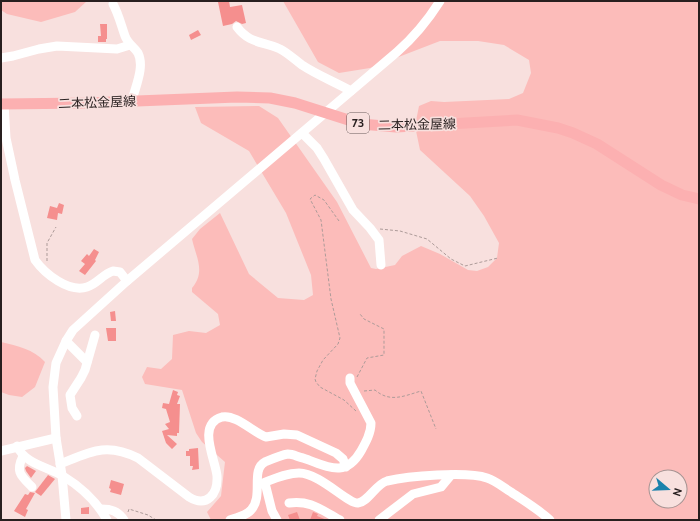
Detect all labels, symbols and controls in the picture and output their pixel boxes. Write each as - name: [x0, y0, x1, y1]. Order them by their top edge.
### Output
- street label: 二本松金屋線: [58, 93, 136, 111]
- road number: 73: [347, 113, 369, 133]
- street label: 二本松金屋線: [378, 115, 456, 133]
- north arrow: [648, 469, 688, 509]
- text: N: [670, 486, 685, 498]

